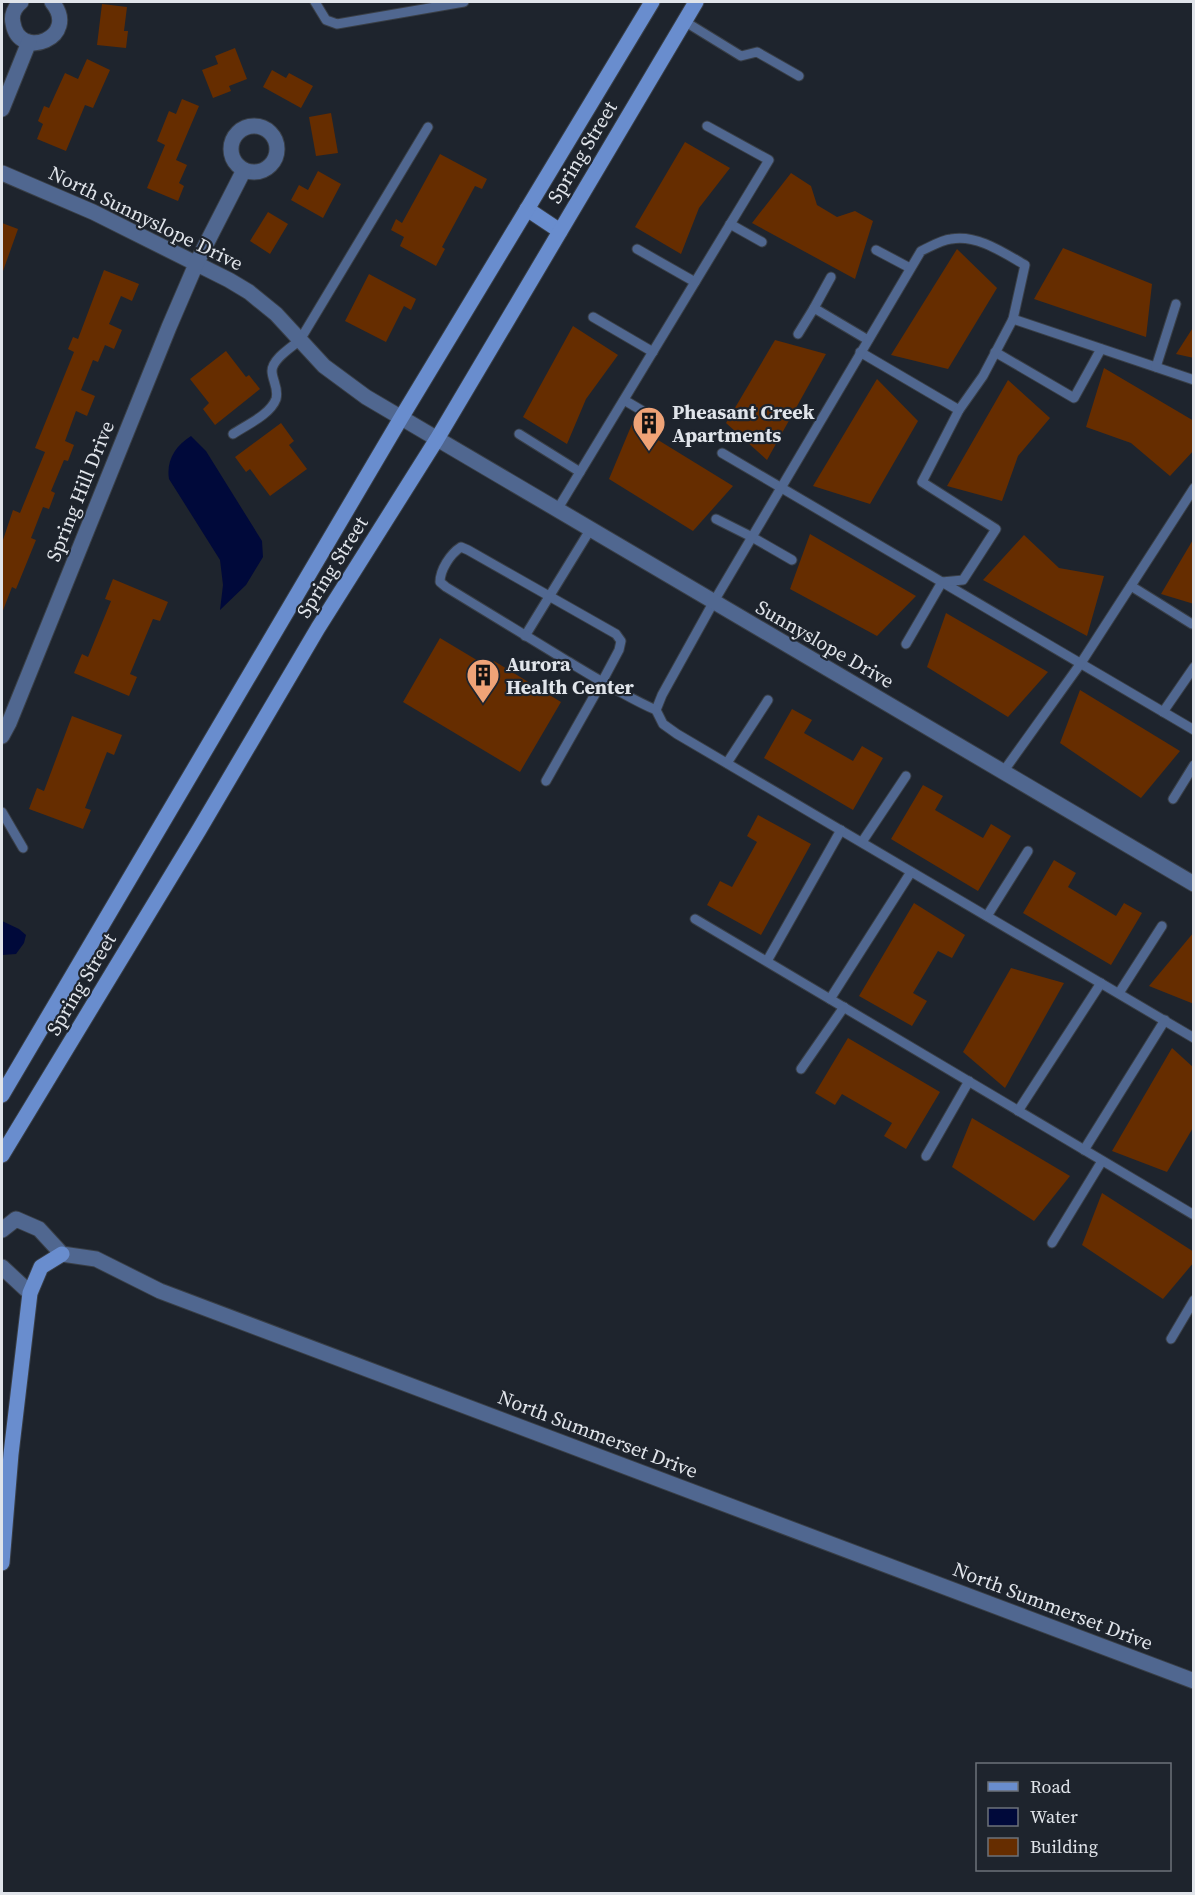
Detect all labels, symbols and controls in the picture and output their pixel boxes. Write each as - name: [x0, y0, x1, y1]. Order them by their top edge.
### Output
- street label: Spring Street: [540, 95, 624, 208]
- street label: North Sunnyslope Drive: [44, 159, 248, 277]
- place label: Pheasant Creek Apartments: [672, 398, 814, 449]
- building icon: Pheasant Creek Apartments: [631, 405, 667, 452]
- street label: Spring Hill Drive: [39, 416, 121, 566]
- street label: Spring Street: [290, 510, 375, 623]
- street label: Sunnyslope Drive: [751, 593, 899, 695]
- place label: Aurora Health Center: [506, 650, 635, 701]
- building icon: Aurora Health Center: [465, 657, 501, 704]
- street label: Spring Street: [39, 927, 123, 1040]
- street label: North Summerset Drive: [494, 1383, 702, 1485]
- street label: North Summerset Drive: [949, 1555, 1157, 1657]
- legend: [976, 1763, 1171, 1871]
- text: Road: [1030, 1774, 1071, 1799]
- text: Water: [1030, 1804, 1078, 1829]
- text: Building: [1030, 1834, 1098, 1859]

